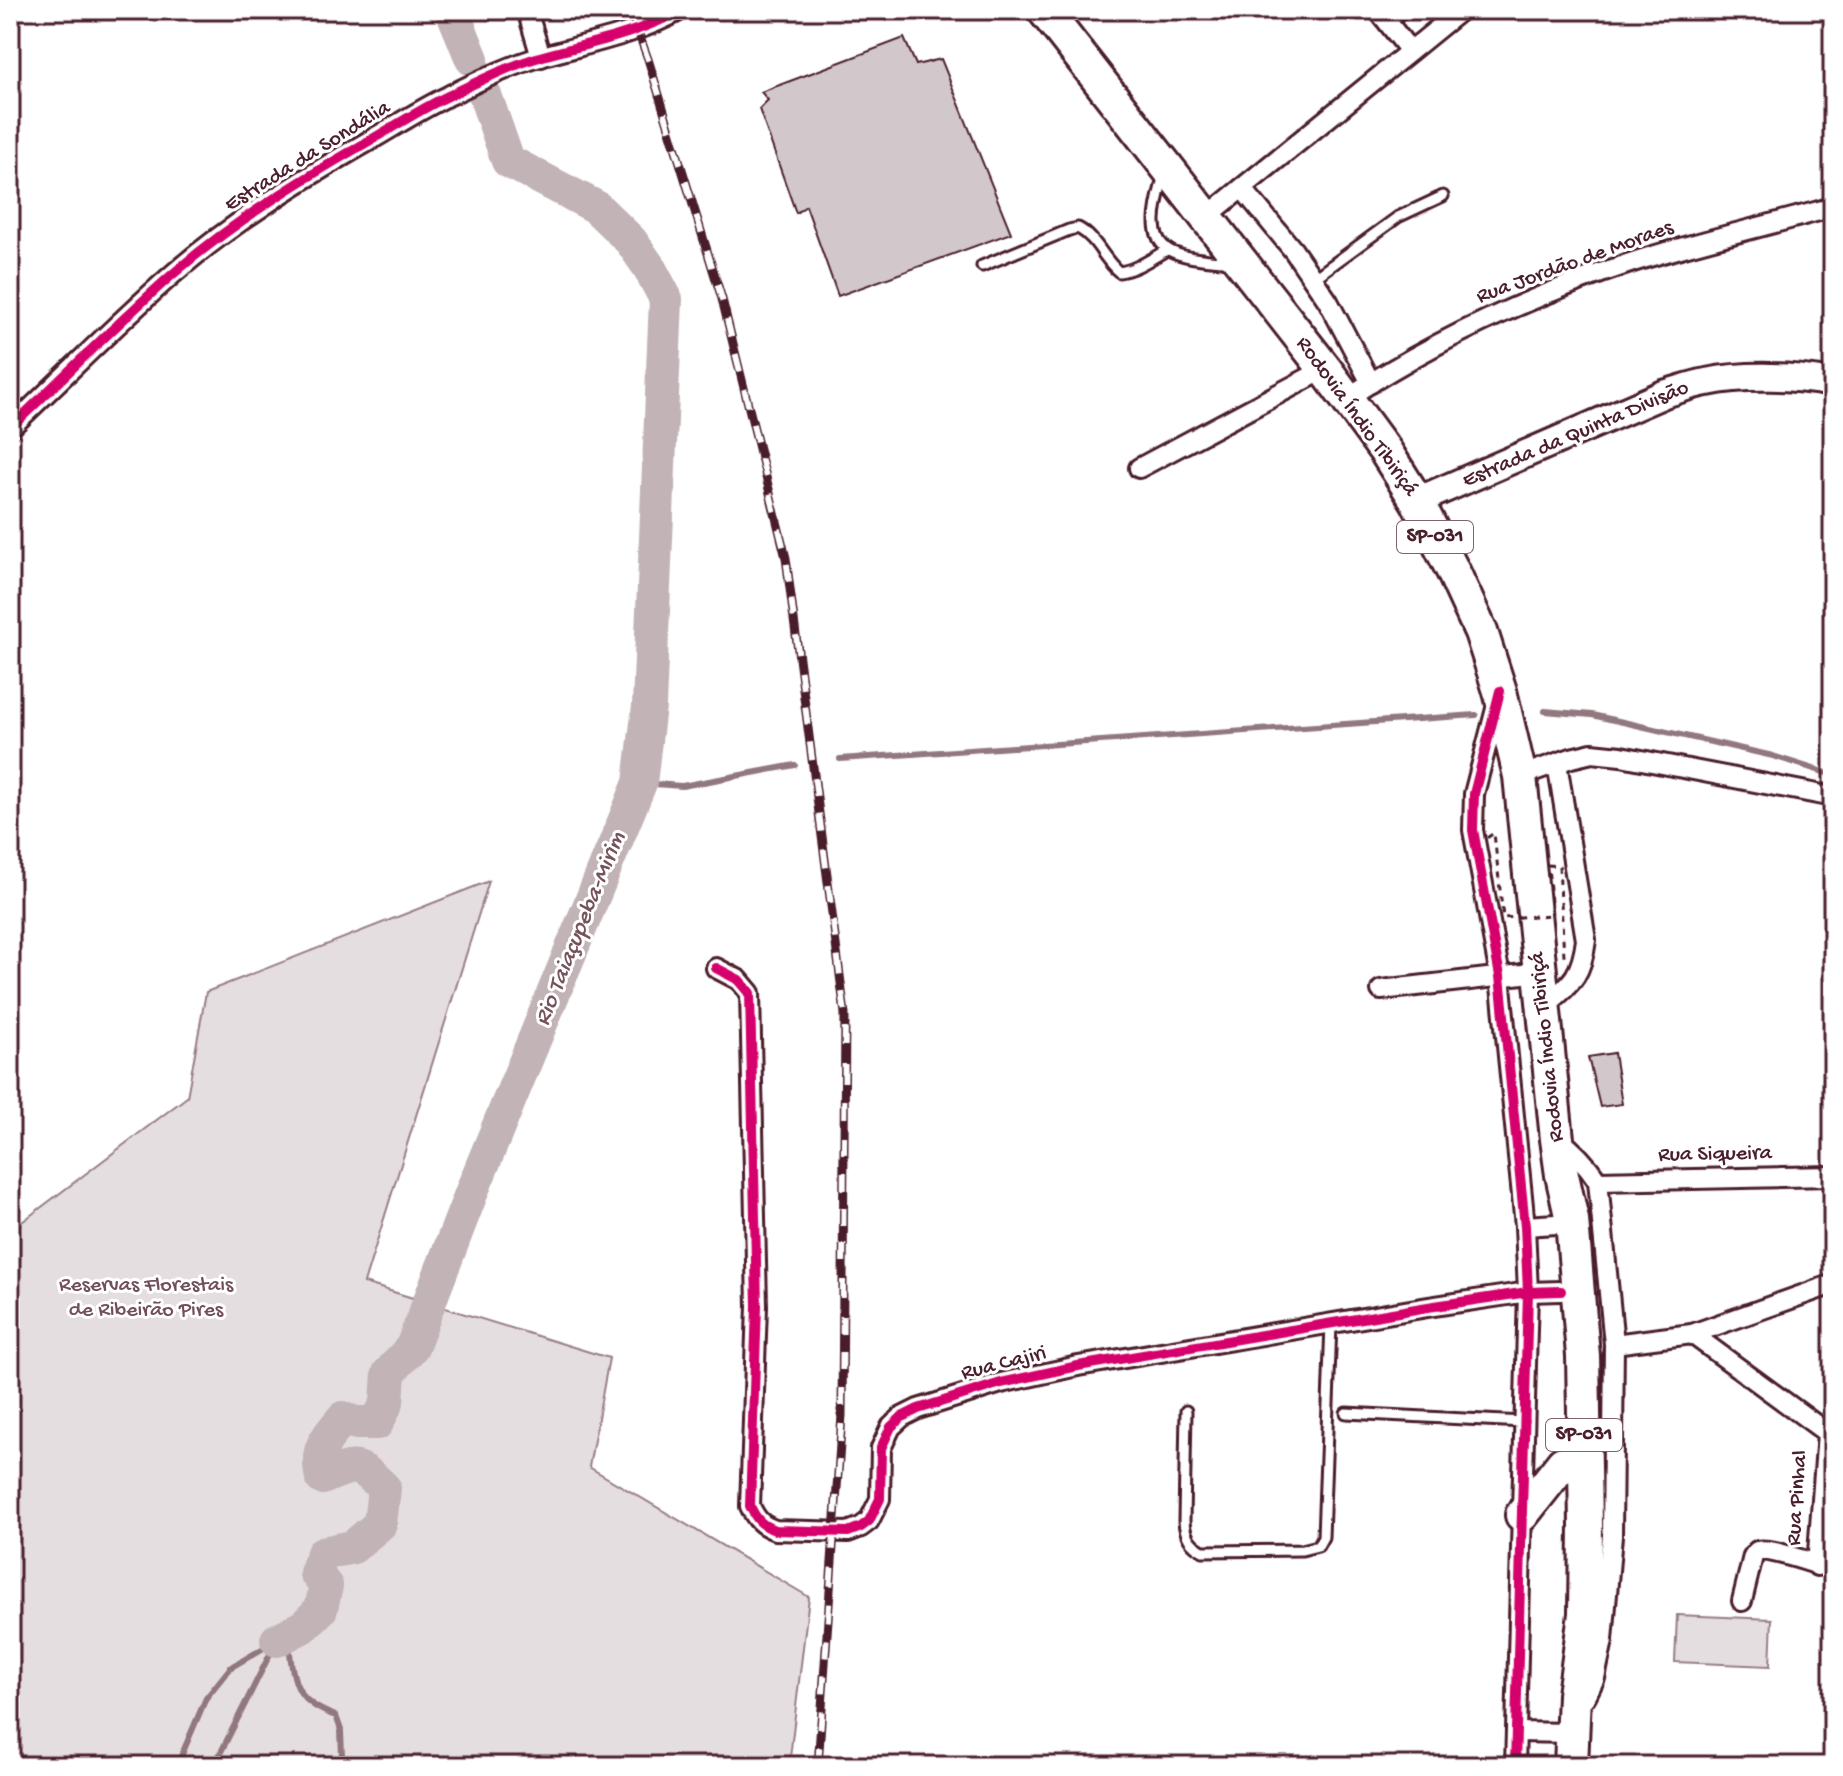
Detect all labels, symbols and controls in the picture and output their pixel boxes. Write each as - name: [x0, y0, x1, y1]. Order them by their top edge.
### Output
- street label: Estrada da Sondália: [220, 95, 396, 218]
- street label: Rua Jordão de Moraes: [1473, 215, 1678, 311]
- street label: Rodovia Índio Tibiriçá: [1289, 332, 1423, 503]
- street label: Estrada da Quinta Divisão: [1459, 375, 1693, 495]
- road number: SP-031: [1397, 521, 1473, 553]
- water label: Rio Taiaçupeba-Mirim: [529, 828, 633, 1030]
- street label: Rodovia Índio Tibiriçá: [1525, 950, 1571, 1143]
- street label: Rua Siqueira: [1658, 1141, 1773, 1169]
- park label: Reservas Florestais de Ribeirão Pires: [59, 1273, 234, 1324]
- street label: Rua Cajiri: [959, 1341, 1049, 1387]
- road number: SP-031: [1546, 1419, 1622, 1451]
- street label: Rua Pinhal: [1782, 1449, 1814, 1547]

